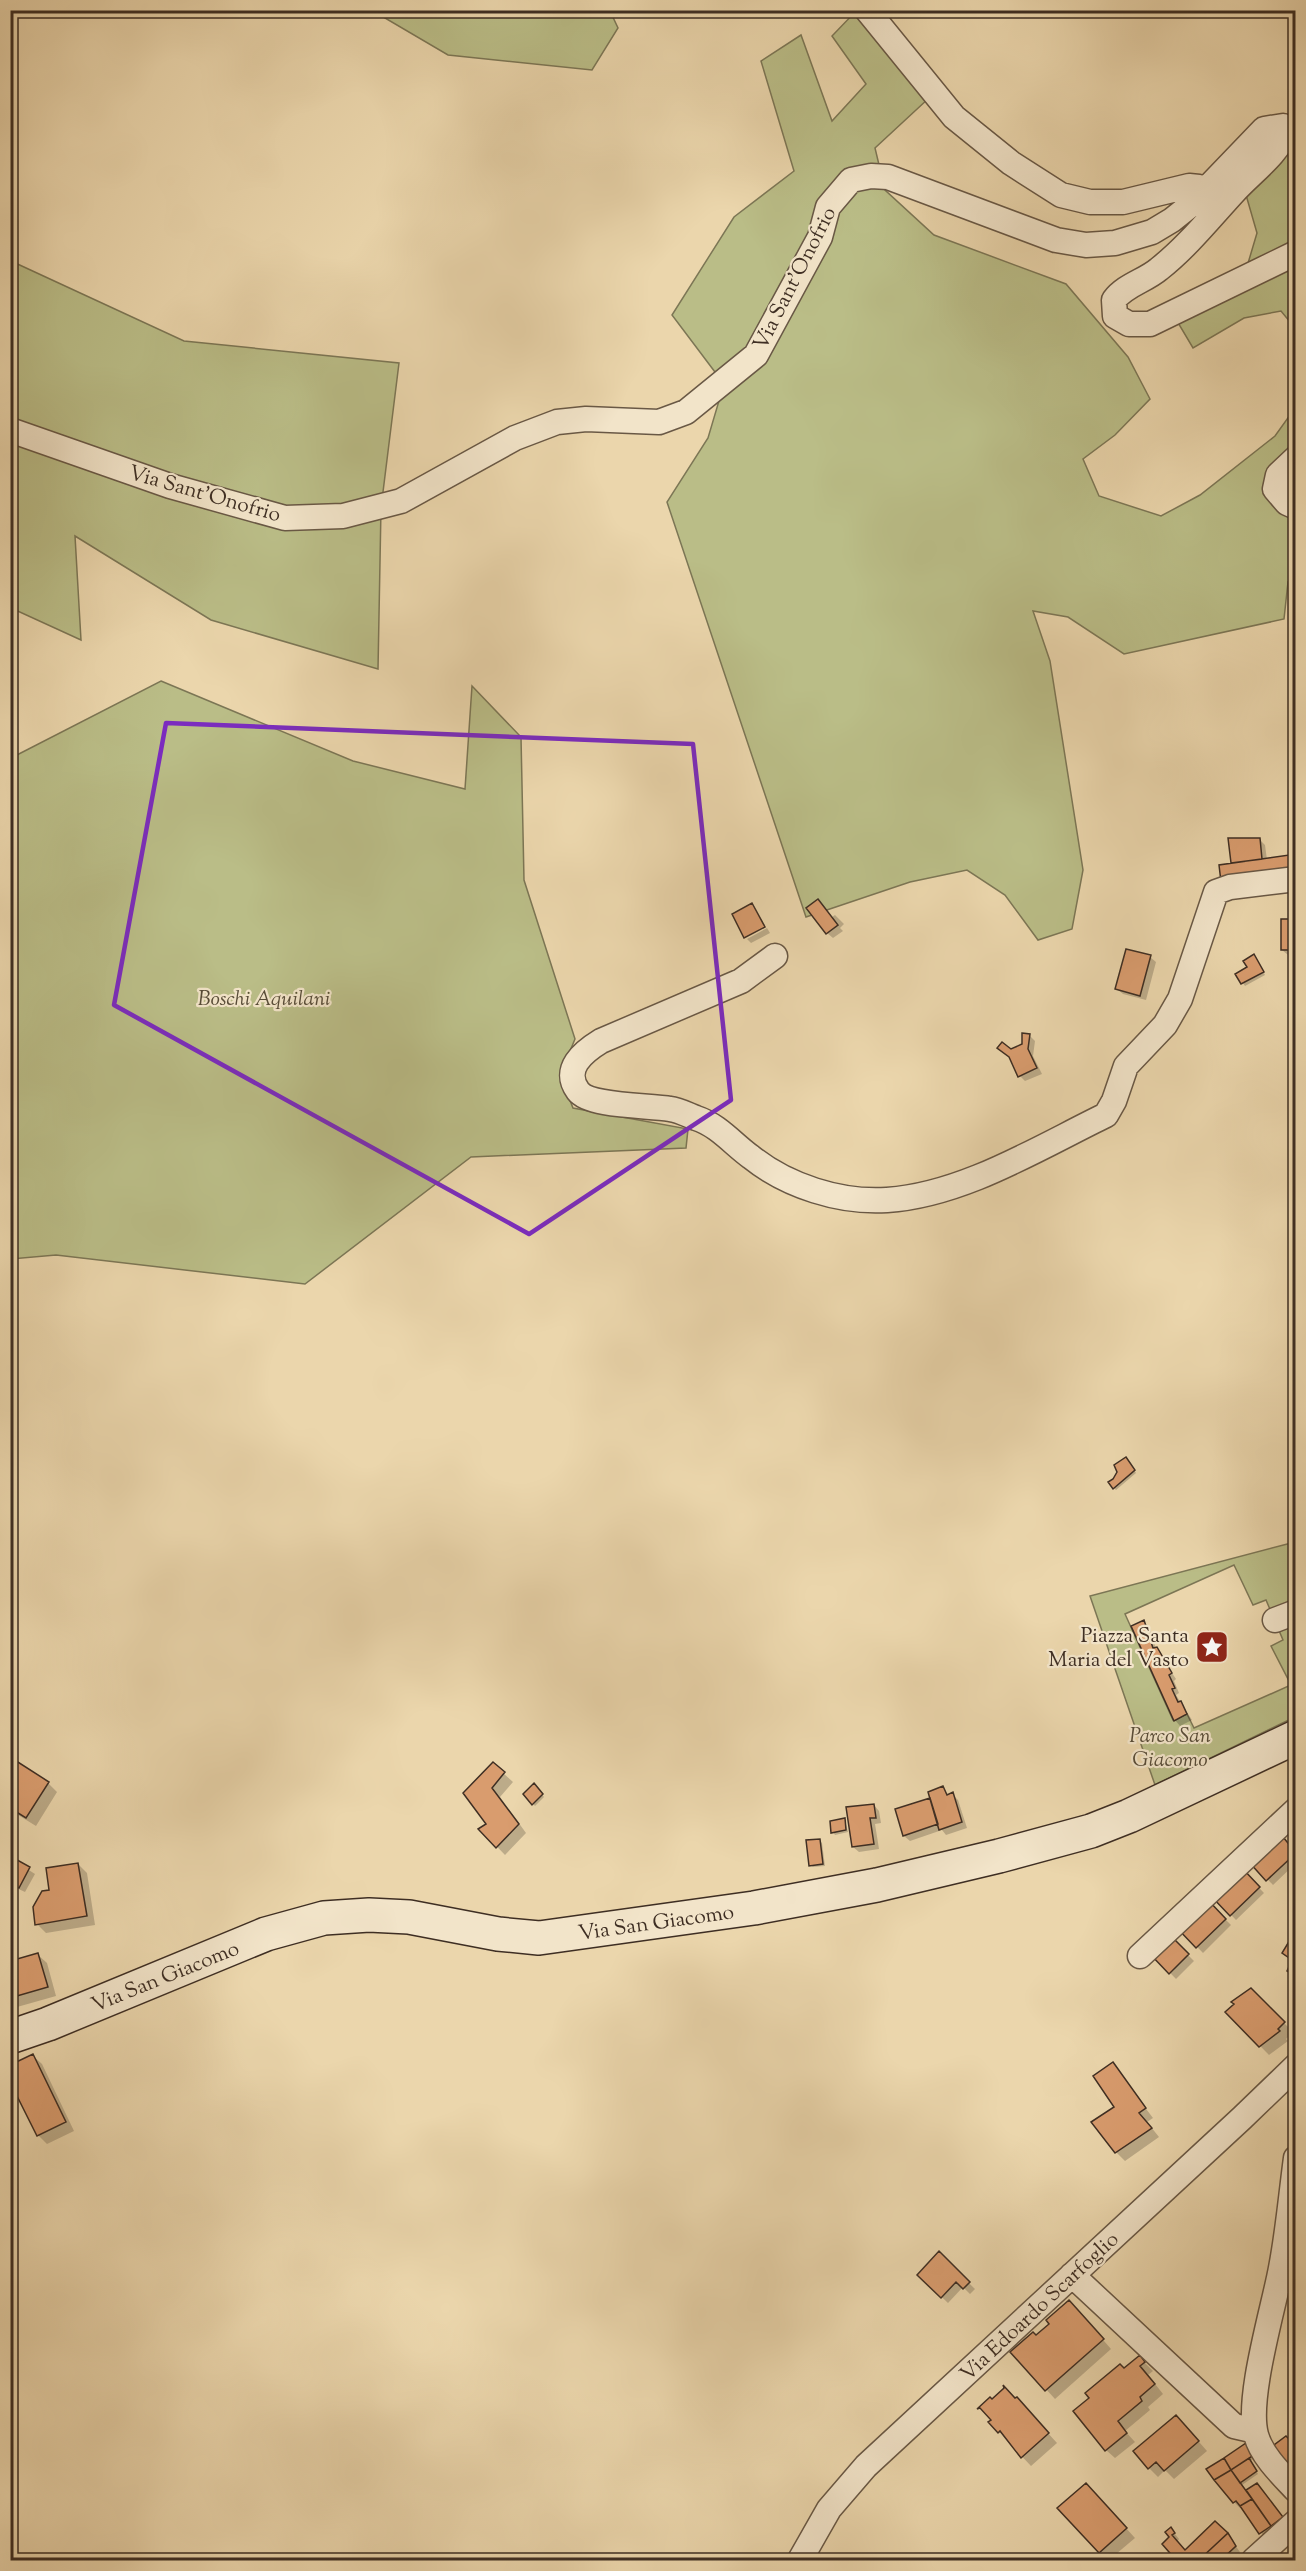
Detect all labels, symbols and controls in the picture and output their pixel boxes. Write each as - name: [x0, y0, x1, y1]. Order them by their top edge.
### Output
- street label: Via Sant'Onofrio: [747, 202, 845, 356]
- street label: Via Sant'Onofrio: [125, 459, 284, 531]
- park label: Boschi Aquilani: [198, 985, 330, 1015]
- place label: Piazza Santa Maria del Vasto: [1048, 1622, 1189, 1676]
- place icon: Piazza Santa Maria del Vasto: [1194, 1629, 1230, 1665]
- park label: Parco San Giacomo: [1129, 1722, 1211, 1776]
- street label: Via San Giacomo: [576, 1898, 736, 1950]
- street label: Via San Giacomo: [87, 1935, 244, 2021]
- street label: Via Edoardo Scarfoglio: [954, 2226, 1127, 2389]

